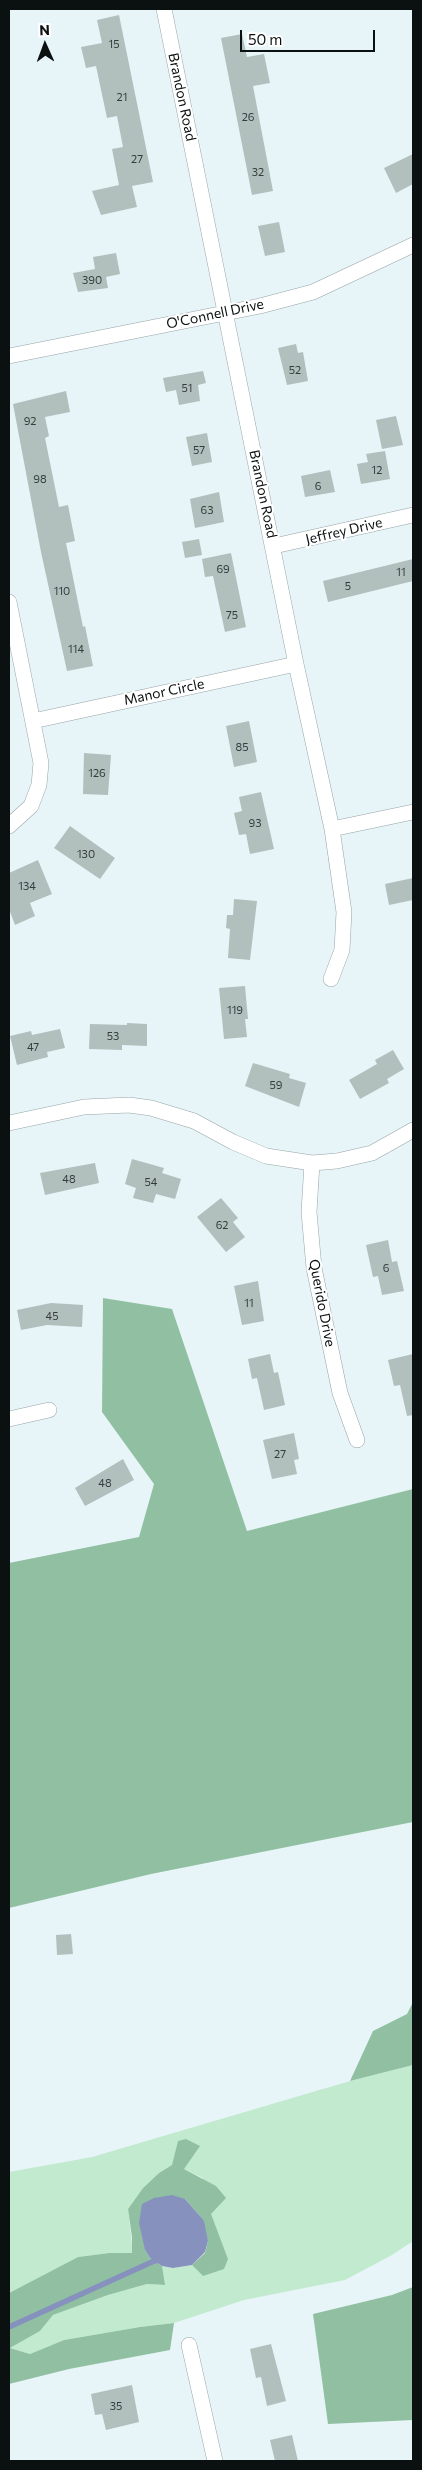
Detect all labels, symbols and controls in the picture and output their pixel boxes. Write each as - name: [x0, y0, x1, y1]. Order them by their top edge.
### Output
- north arrow: [20, 20, 70, 70]
- scale bar: [242, 20, 377, 52]
- text: N: [39, 21, 50, 38]
- text: 50 m: [248, 30, 282, 48]
- house number: 15: [108, 37, 120, 51]
- street label: Brandon Road: [164, 51, 200, 143]
- house number: 21: [117, 90, 127, 104]
- house number: 26: [242, 110, 254, 124]
- house number: 27: [131, 152, 143, 166]
- house number: 32: [252, 165, 264, 179]
- house number: 390: [82, 273, 102, 287]
- street label: O'Connell Drive: [165, 295, 265, 333]
- house number: 52: [289, 363, 301, 377]
- house number: 51: [181, 381, 193, 395]
- house number: 92: [24, 414, 36, 428]
- house number: 57: [193, 443, 205, 457]
- street label: Brandon Road: [245, 448, 281, 540]
- house number: 12: [372, 463, 382, 477]
- house number: 98: [33, 472, 47, 486]
- house number: 6: [315, 479, 321, 493]
- house number: 63: [201, 503, 213, 517]
- street label: Jeffrey Drive: [304, 514, 384, 548]
- house number: 69: [216, 562, 230, 576]
- house number: 11: [396, 565, 406, 579]
- house number: 5: [345, 579, 351, 593]
- house number: 110: [54, 584, 70, 598]
- house number: 75: [226, 608, 238, 622]
- house number: 114: [68, 642, 84, 656]
- street label: Manor Circle: [122, 675, 206, 709]
- house number: 85: [236, 740, 248, 754]
- house number: 126: [88, 766, 106, 780]
- house number: 93: [249, 816, 261, 830]
- house number: 130: [77, 847, 95, 861]
- house number: 134: [18, 879, 36, 893]
- house number: 119: [227, 1003, 243, 1017]
- house number: 53: [107, 1029, 119, 1043]
- house number: 47: [27, 1040, 39, 1054]
- house number: 59: [270, 1078, 282, 1092]
- house number: 48: [62, 1172, 76, 1186]
- house number: 54: [145, 1175, 157, 1189]
- house number: 62: [216, 1218, 228, 1232]
- street label: Querido Drive: [305, 1258, 339, 1348]
- house number: 6: [383, 1261, 389, 1275]
- house number: 11: [244, 1296, 254, 1310]
- house number: 45: [46, 1309, 58, 1323]
- house number: 27: [274, 1447, 286, 1461]
- house number: 48: [98, 1476, 112, 1490]
- house number: 35: [110, 2399, 122, 2413]

